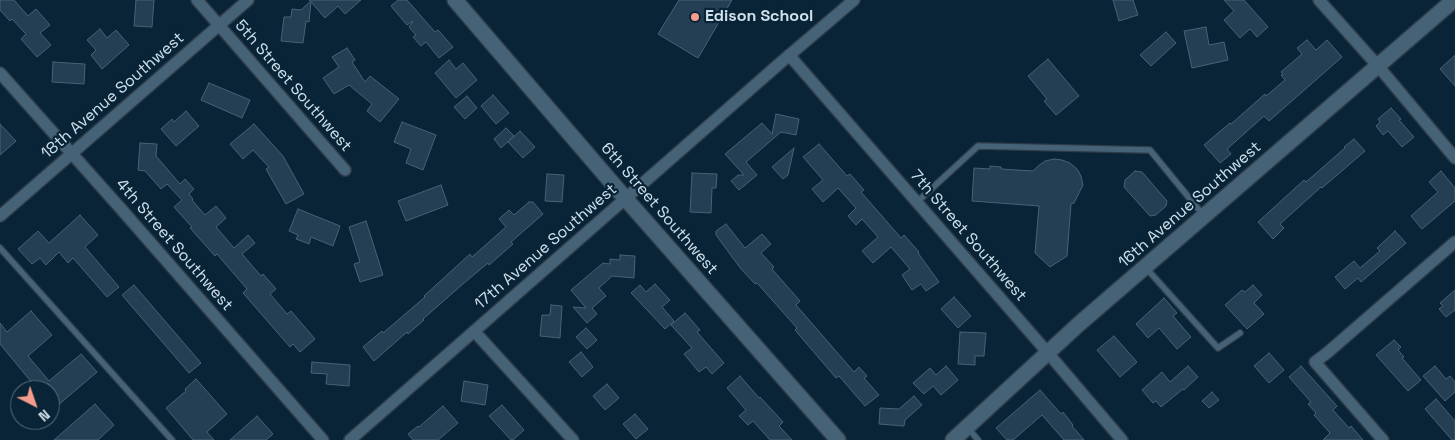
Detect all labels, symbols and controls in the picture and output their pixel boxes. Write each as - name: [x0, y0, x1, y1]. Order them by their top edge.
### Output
- place label: Edison School: [705, 7, 813, 27]
- marker: Edison School: [689, 11, 701, 23]
- street label: 5th Street Southwest: [231, 16, 355, 156]
- street label: 18th Avenue Southwest: [38, 29, 188, 163]
- street label: 16th Avenue Southwest: [1115, 138, 1265, 272]
- street label: 6th Street Southwest: [597, 139, 721, 279]
- street label: 7th Street Southwest: [906, 166, 1030, 306]
- street label: 4th Street Southwest: [111, 175, 237, 315]
- street label: 17th Avenue Southwest: [471, 180, 621, 314]
- north arrow: [10, 380, 60, 430]
- text: N: [35, 406, 54, 425]

